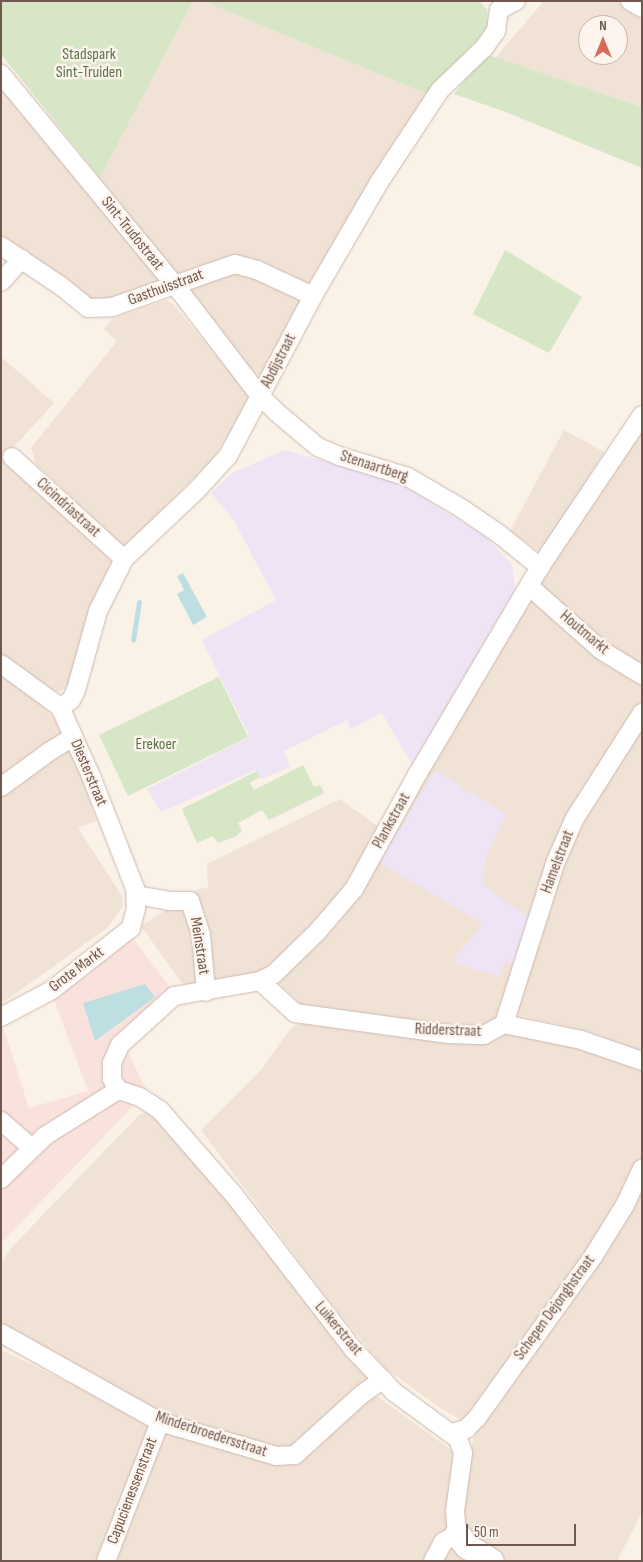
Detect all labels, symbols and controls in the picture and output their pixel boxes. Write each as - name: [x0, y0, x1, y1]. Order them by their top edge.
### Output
- north arrow: [578, 15, 628, 65]
- text: N: [599, 17, 607, 34]
- park label: Stadspark Sint-Truiden: [56, 45, 122, 83]
- street label: Sint-Trudostraat: [97, 193, 167, 275]
- street label: Gasthuisstraat: [126, 265, 206, 311]
- street label: Abdijstraat: [257, 331, 301, 391]
- street label: Stenaartberg: [338, 447, 410, 487]
- street label: Cicindriastraat: [32, 474, 104, 542]
- street label: Houtmarkt: [555, 607, 613, 659]
- park label: Erekoer: [136, 735, 176, 755]
- street label: Diesterstraat: [65, 737, 111, 809]
- street label: Plankstraat: [369, 790, 415, 852]
- street label: Hamelstraat: [537, 828, 579, 896]
- street label: Meinstraat: [185, 916, 213, 976]
- street label: Grote Markt: [46, 943, 108, 997]
- street label: Ridderstraat: [414, 1020, 482, 1042]
- street label: Schepen Dejonghstraat: [510, 1252, 600, 1364]
- street label: Luikerstraat: [310, 1298, 366, 1360]
- street label: Minderbroedersstraat: [153, 1408, 269, 1462]
- street label: Capucienessenstraat: [104, 1435, 162, 1547]
- scale bar: [468, 1514, 578, 1546]
- text: 50 m: [474, 1523, 499, 1542]

